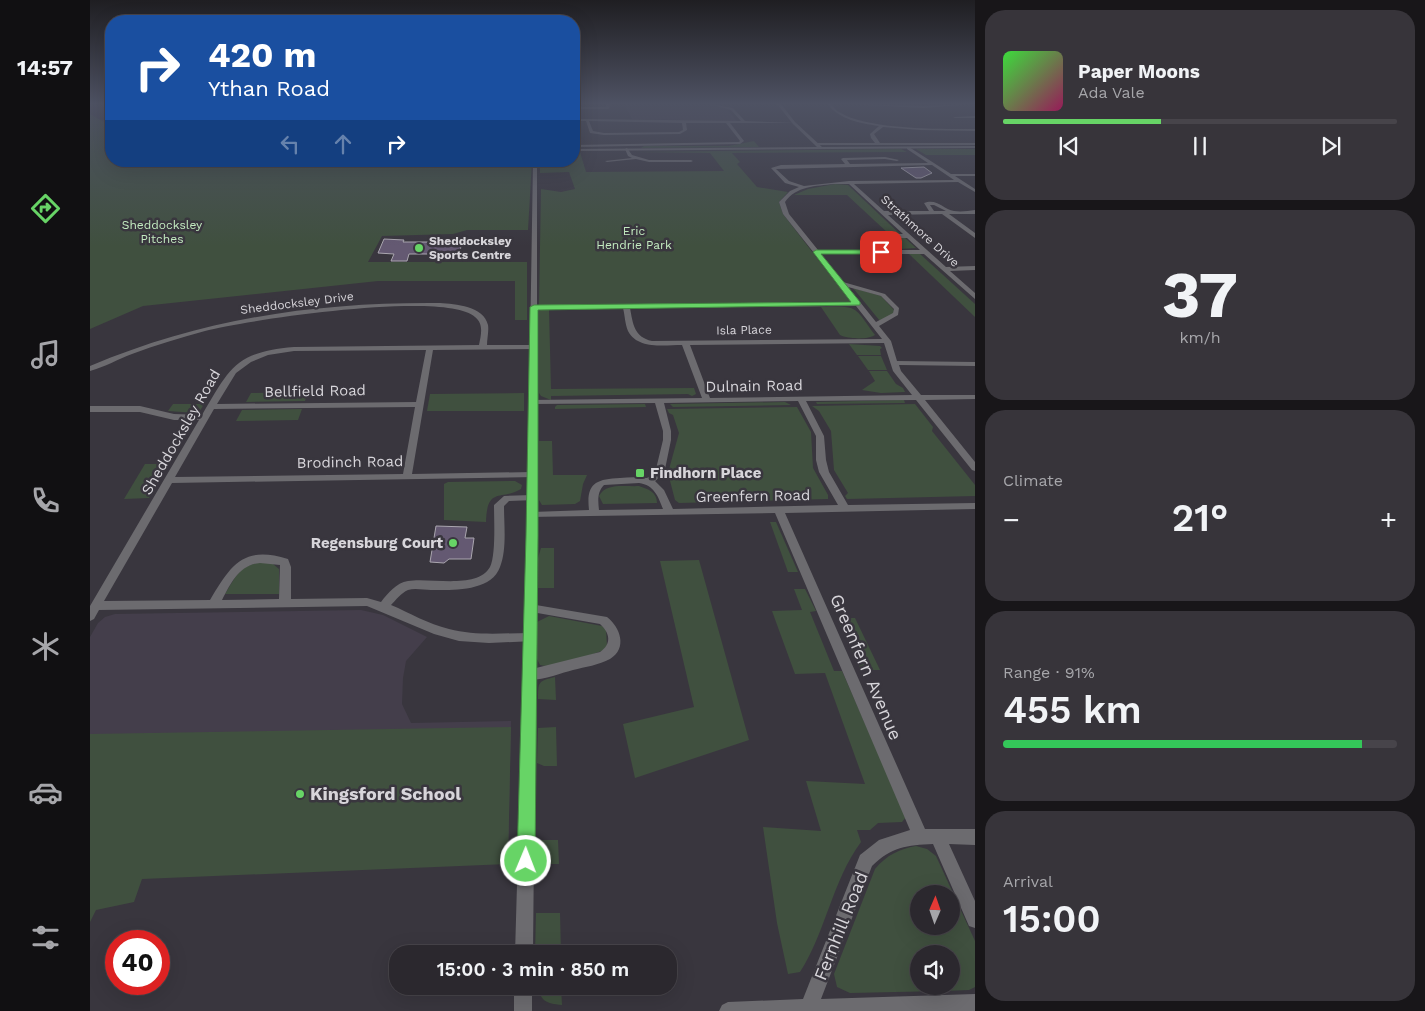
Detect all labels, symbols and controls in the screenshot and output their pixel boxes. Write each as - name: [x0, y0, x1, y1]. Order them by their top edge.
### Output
- text: 420 m: [208, 34, 317, 76]
- icon: right: [125, 35, 190, 100]
- text: 14:57: [17, 55, 73, 80]
- text: Paper Moons: [1078, 60, 1200, 83]
- text: Ythan Road: [208, 76, 330, 101]
- text: Ada Vale: [1078, 83, 1145, 102]
- icon: left: [276, 130, 304, 158]
- icon: ahead: [329, 130, 357, 158]
- icon: right: [382, 130, 410, 158]
- icon: previous: [1055, 132, 1083, 160]
- icon: pause: [1186, 132, 1214, 160]
- icon: next: [1317, 132, 1345, 160]
- icon: directions: [28, 191, 63, 226]
- street label: Strathmore Drive: [878, 192, 962, 270]
- park label: Sheddocksley Pitches: [122, 218, 203, 246]
- park label: Eric Hendrie Park: [596, 224, 672, 252]
- pin: [860, 231, 902, 273]
- place label: Sheddocksley Sports Centre: [429, 234, 512, 262]
- icon: arrive: [867, 238, 895, 266]
- marker: Sheddocksley Sports Centre: [413, 242, 425, 254]
- text: 37: [1162, 257, 1238, 333]
- street label: Sheddocksley Drive: [239, 289, 355, 317]
- street label: Isla Place: [716, 323, 772, 337]
- text: km/h: [1179, 328, 1221, 347]
- icon: music: [28, 337, 63, 372]
- street label: Sheddocksley Road: [138, 366, 224, 498]
- street label: Dulnain Road: [705, 376, 803, 396]
- street label: Bellfield Road: [264, 381, 366, 401]
- street label: Brodinch Road: [296, 452, 404, 472]
- place label: Findhorn Place: [650, 464, 762, 482]
- marker: Findhorn Place: [634, 467, 646, 479]
- text: Climate: [1003, 471, 1063, 490]
- icon: phone: [28, 483, 63, 518]
- street label: Greenfern Road: [695, 486, 811, 506]
- text: 21°: [1172, 496, 1228, 540]
- text: −: [1003, 503, 1020, 536]
- text: +: [1380, 503, 1397, 536]
- place label: Regensburg Court: [311, 534, 443, 552]
- marker: Regensburg Court: [447, 537, 459, 549]
- street label: Greenfern Avenue: [826, 591, 907, 743]
- icon: climate: [28, 629, 63, 664]
- text: Range · 91%: [1003, 663, 1095, 682]
- text: 455 km: [1003, 688, 1142, 732]
- icon: car: [28, 775, 63, 810]
- place label: Kingsford School: [310, 783, 461, 804]
- marker: Kingsford School: [294, 788, 306, 800]
- position arrow: [499, 834, 551, 886]
- street label: Fernhill Road: [809, 868, 872, 983]
- text: Arrival: [1003, 872, 1053, 891]
- north arrow: [910, 885, 960, 935]
- map controls: [910, 885, 960, 995]
- text: 15:00: [1003, 897, 1101, 941]
- icon: filters: [28, 920, 63, 955]
- speed limit sign: 40: [105, 930, 170, 995]
- button: sound: [910, 945, 960, 995]
- text: 15:00 · 3 min · 850 m: [437, 958, 629, 981]

